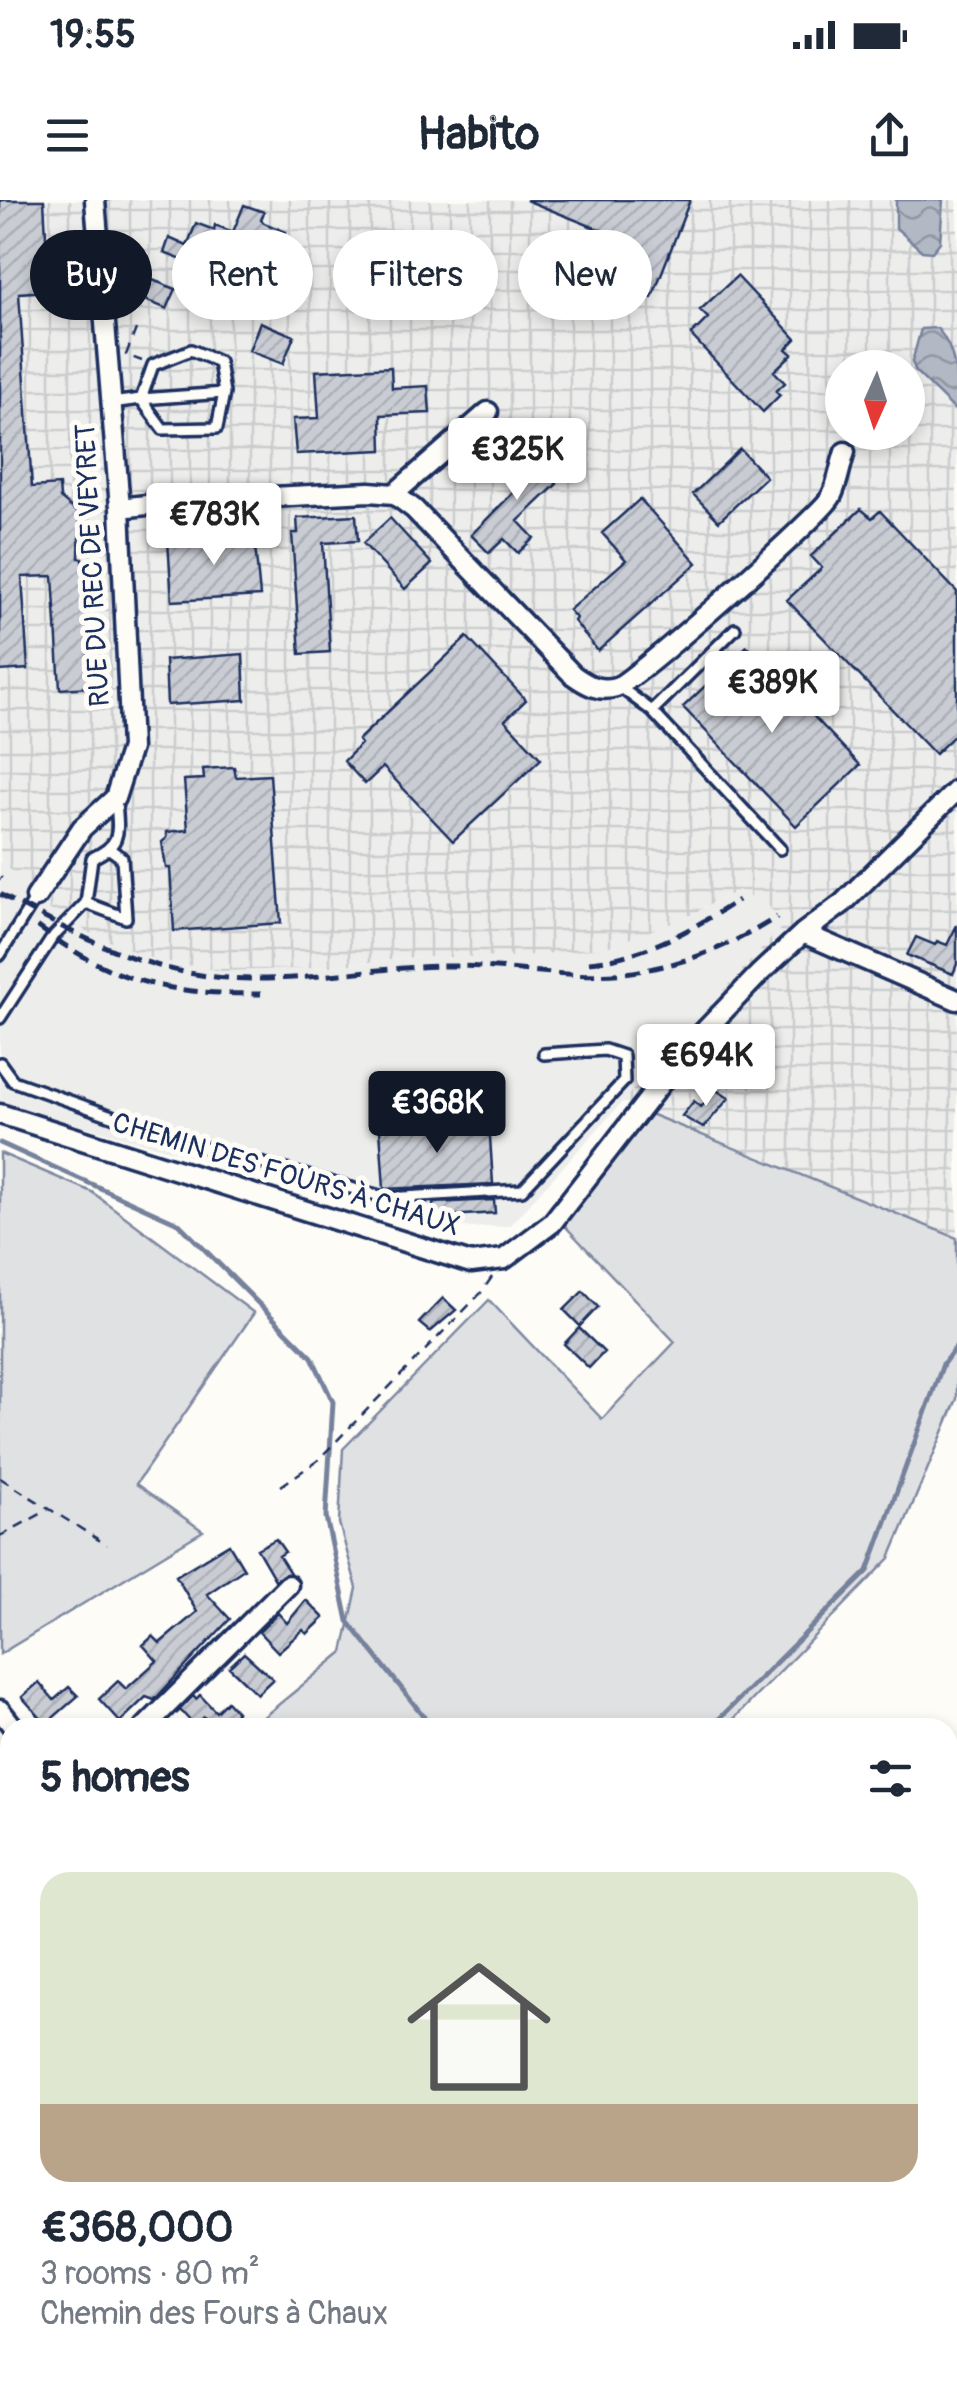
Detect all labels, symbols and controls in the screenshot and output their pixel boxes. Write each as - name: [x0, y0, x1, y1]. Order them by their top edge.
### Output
- text: 19:55: [50, 11, 136, 59]
- text: Habito: [418, 107, 539, 163]
- icon: menu: [40, 108, 95, 163]
- icon: share: [862, 108, 917, 163]
- chip: Buy: [30, 230, 152, 320]
- chip: Rent: [172, 230, 313, 320]
- chip: Filters: [333, 230, 498, 320]
- chip: New: [518, 230, 652, 320]
- north arrow: [825, 350, 925, 450]
- map controls: [825, 350, 925, 450]
- pin: €325K: [447, 418, 587, 503]
- street label: RUE DU REC DE VEYRET: [68, 422, 118, 708]
- text: €325K: [470, 430, 564, 470]
- pin: €783K: [144, 483, 284, 568]
- text: €783K: [168, 495, 260, 535]
- pin: €389K: [702, 651, 842, 736]
- text: €389K: [727, 663, 817, 703]
- pin: €694K: [636, 1024, 776, 1109]
- text: €694K: [659, 1036, 753, 1076]
- pin: €368K: [367, 1071, 507, 1156]
- text: €368K: [390, 1083, 484, 1123]
- street label: CHEMIN DES FOURS À CHAUX: [108, 1105, 464, 1245]
- icon: filters: [863, 1751, 918, 1806]
- text: 5 homes: [40, 1752, 190, 1804]
- icon: home: [389, 1937, 569, 2117]
- text: €368,000: [40, 2202, 234, 2254]
- text: 3 rooms · 80 m²: [40, 2254, 260, 2294]
- text: Chemin des Fours à Chaux: [40, 2294, 388, 2334]

